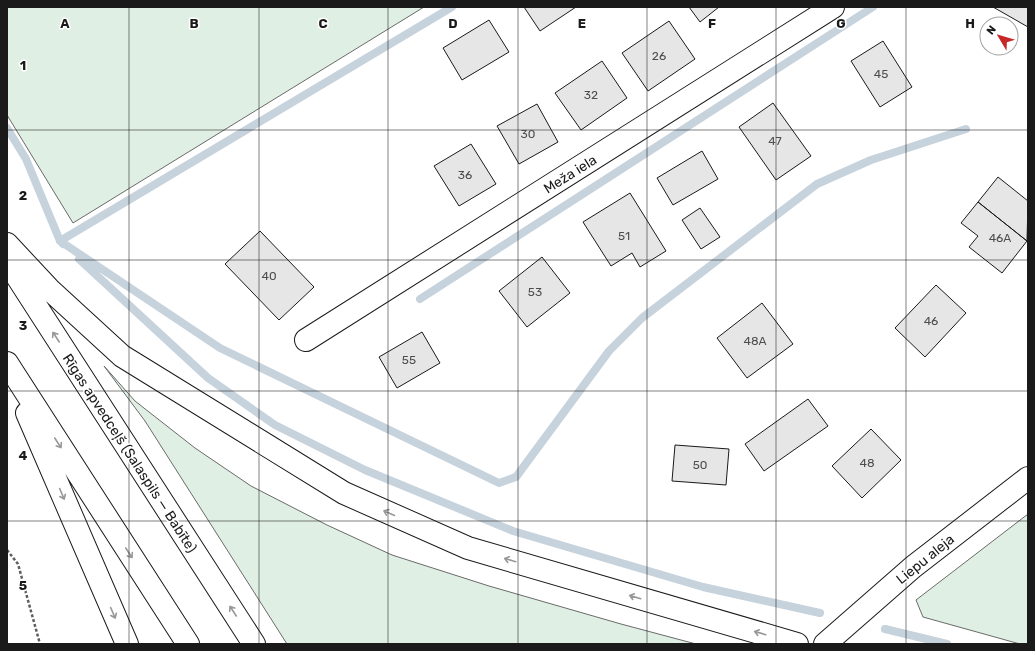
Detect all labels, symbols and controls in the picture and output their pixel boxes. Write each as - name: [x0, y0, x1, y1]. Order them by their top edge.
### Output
- text: A: [60, 16, 70, 31]
- text: B: [189, 16, 199, 31]
- text: C: [318, 16, 328, 31]
- text: D: [448, 16, 458, 31]
- text: E: [578, 16, 586, 31]
- text: F: [708, 16, 716, 31]
- text: G: [836, 16, 846, 31]
- text: H: [965, 16, 975, 31]
- north arrow: [979, 16, 1019, 56]
- text: N: [984, 23, 999, 37]
- house number: 26: [652, 49, 666, 63]
- text: 1: [20, 58, 26, 73]
- house number: 45: [874, 67, 888, 81]
- house number: 32: [584, 88, 598, 102]
- house number: 30: [521, 127, 535, 141]
- house number: 47: [768, 134, 782, 148]
- street label: Meža iela: [540, 151, 600, 197]
- house number: 36: [458, 168, 472, 182]
- text: 2: [19, 188, 27, 203]
- house number: 51: [618, 229, 630, 243]
- house number: 46A: [989, 231, 1011, 245]
- house number: 40: [261, 269, 277, 283]
- house number: 53: [528, 285, 542, 299]
- house number: 46: [924, 314, 938, 328]
- text: 3: [19, 318, 28, 333]
- one-way arrow: [52, 332, 60, 343]
- house number: 48A: [743, 334, 767, 348]
- street label: Rīgas apvedceļš (Salaspils — Babīte): [59, 351, 200, 556]
- house number: 55: [402, 353, 416, 367]
- one-way arrow: [55, 437, 63, 449]
- text: 4: [19, 448, 28, 463]
- house number: 48: [859, 456, 875, 470]
- house number: 50: [693, 458, 707, 472]
- one-way arrow: [58, 487, 66, 499]
- one-way arrow: [383, 509, 395, 516]
- street label: Liepu aleja: [893, 531, 958, 588]
- one-way arrow: [124, 547, 133, 558]
- one-way arrow: [504, 556, 517, 563]
- text: 5: [19, 578, 27, 593]
- one-way arrow: [628, 592, 641, 600]
- one-way arrow: [110, 606, 118, 618]
- one-way arrow: [229, 606, 237, 617]
- one-way arrow: [753, 629, 766, 636]

